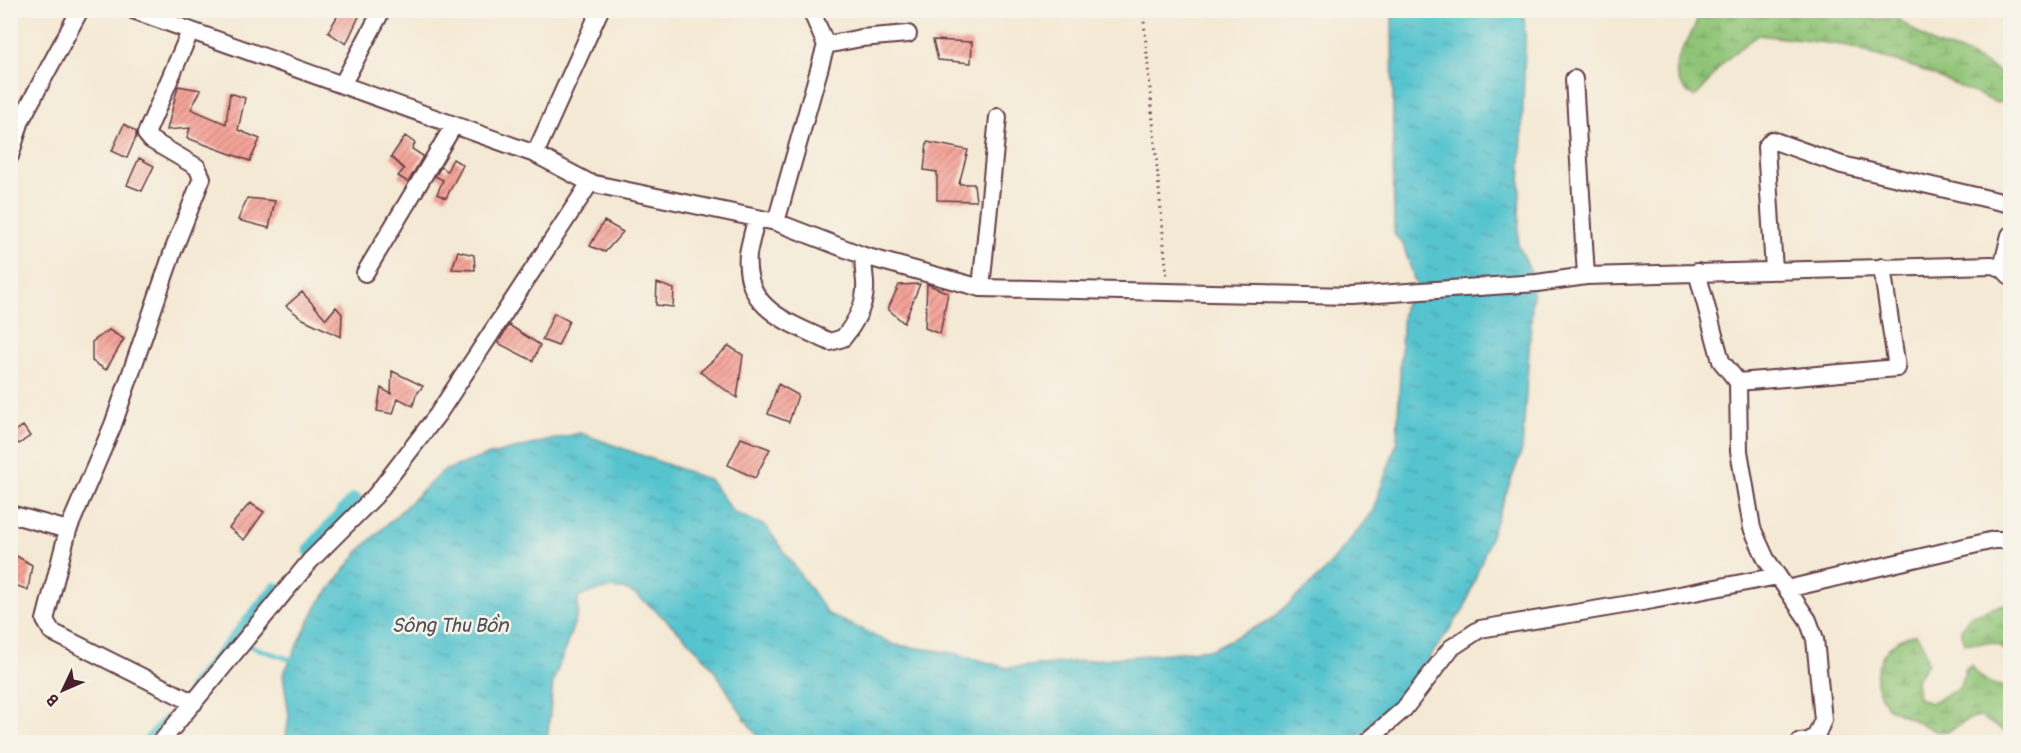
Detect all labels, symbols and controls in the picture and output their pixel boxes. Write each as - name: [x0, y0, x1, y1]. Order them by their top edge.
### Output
- water label: Sông Thu Bồn: [392, 613, 510, 638]
- north arrow: [33, 660, 93, 720]
- text: B: [43, 690, 63, 710]

